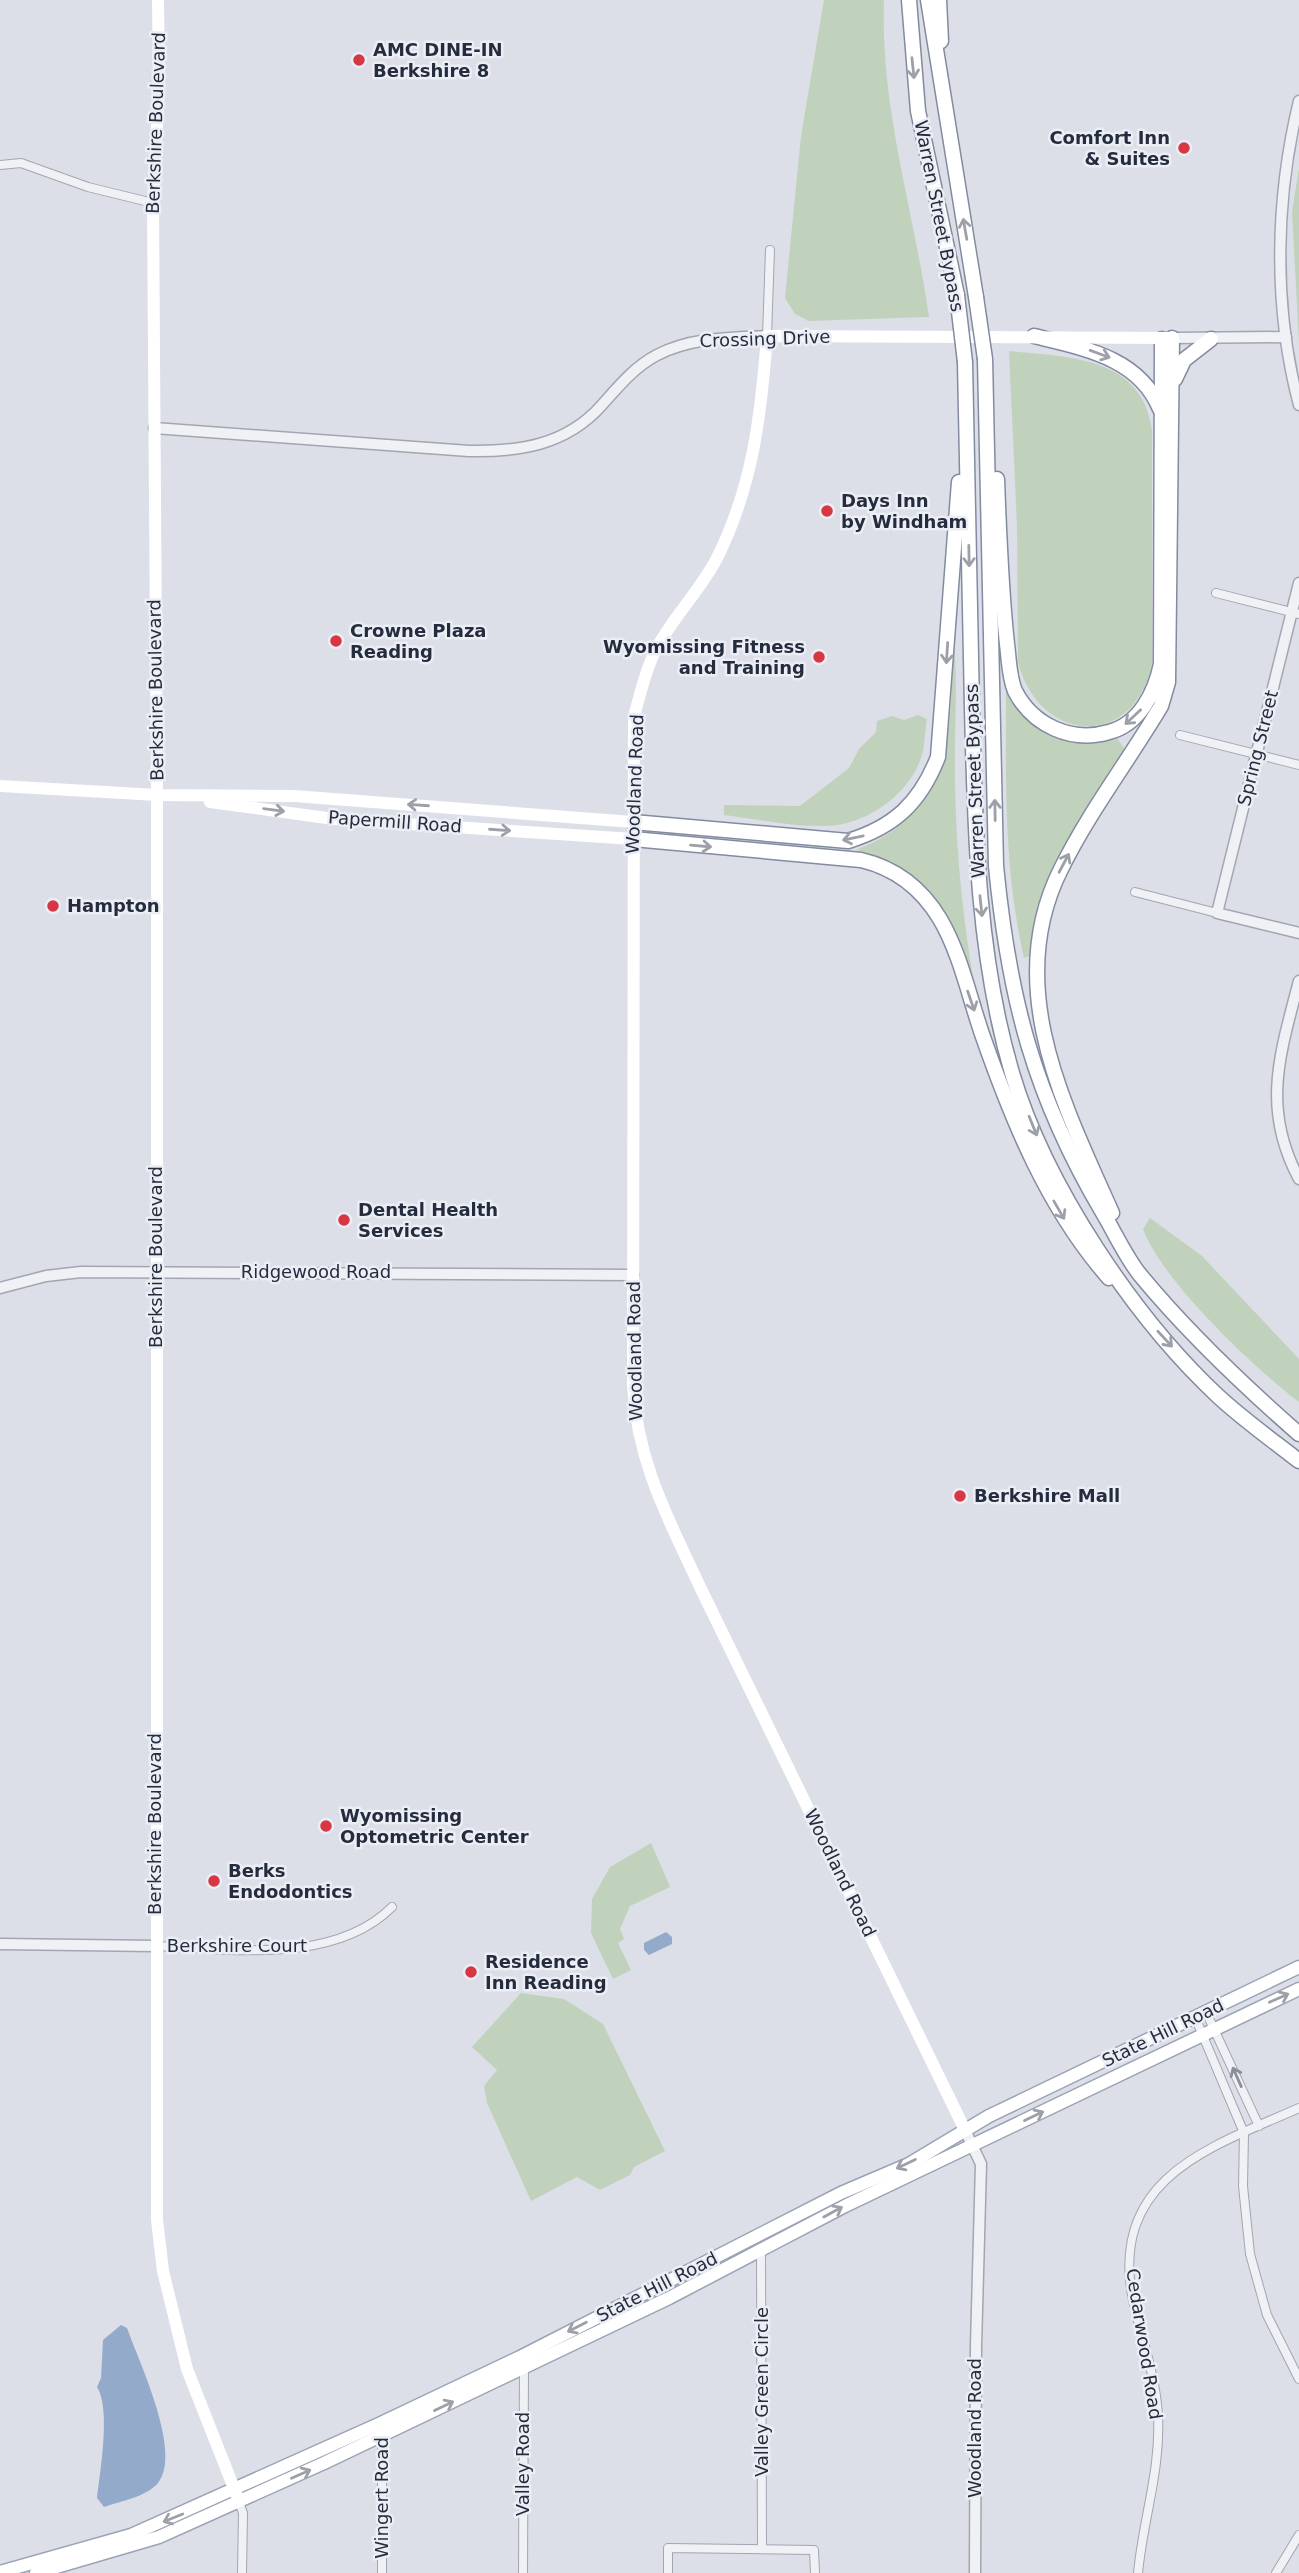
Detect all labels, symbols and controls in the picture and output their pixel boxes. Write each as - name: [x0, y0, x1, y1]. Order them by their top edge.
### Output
- street label: Berkshire Boulevard: [142, 32, 169, 214]
- place label: AMC DINE-IN Berkshire 8: [373, 39, 503, 81]
- marker: AMC DINE-IN Berkshire 8: [351, 52, 367, 68]
- one-way arrow: [906, 56, 919, 79]
- street label: Warren Street Bypass: [911, 118, 968, 313]
- place label: Comfort Inn & Suites: [1049, 127, 1170, 169]
- marker: Comfort Inn & Suites: [1176, 140, 1192, 156]
- one-way arrow: [957, 219, 971, 241]
- street label: Crossing Drive: [699, 326, 831, 351]
- one-way arrow: [1088, 349, 1110, 361]
- place label: Days Inn by Windham: [841, 490, 967, 532]
- marker: Days Inn by Windham: [819, 503, 835, 519]
- one-way arrow: [962, 544, 975, 567]
- street label: Berkshire Boulevard: [143, 599, 168, 781]
- place label: Crowne Plaza Reading: [350, 620, 487, 662]
- marker: Crowne Plaza Reading: [328, 633, 344, 649]
- place label: Wyomissing Fitness and Training: [603, 636, 805, 678]
- one-way arrow: [940, 642, 953, 664]
- marker: Wyomissing Fitness and Training: [811, 649, 827, 665]
- street label: Warren Street Bypass: [961, 683, 988, 879]
- street label: Spring Street: [1233, 688, 1282, 808]
- one-way arrow: [1125, 709, 1142, 726]
- street label: Woodland Road: [622, 714, 647, 854]
- one-way arrow: [408, 798, 430, 811]
- one-way arrow: [988, 799, 1002, 822]
- one-way arrow: [262, 804, 285, 817]
- street label: Papermill Road: [327, 806, 463, 837]
- one-way arrow: [488, 824, 511, 837]
- one-way arrow: [842, 832, 865, 846]
- one-way arrow: [689, 839, 712, 852]
- one-way arrow: [1058, 853, 1071, 874]
- one-way arrow: [975, 894, 988, 917]
- place label: Hampton: [67, 895, 160, 916]
- marker: Hampton: [45, 898, 61, 914]
- one-way arrow: [966, 989, 978, 1011]
- one-way arrow: [1027, 1115, 1040, 1137]
- street label: Berkshire Boulevard: [145, 1166, 166, 1348]
- place label: Dental Health Services: [358, 1199, 498, 1241]
- one-way arrow: [1053, 1200, 1067, 1220]
- marker: Dental Health Services: [336, 1212, 352, 1228]
- street label: Ridgewood Road: [241, 1261, 391, 1282]
- street label: Woodland Road: [623, 1281, 646, 1421]
- one-way arrow: [1157, 1330, 1173, 1348]
- place label: Berkshire Mall: [974, 1485, 1120, 1506]
- marker: Berkshire Mall: [952, 1488, 968, 1504]
- street label: Berkshire Boulevard: [144, 1733, 165, 1915]
- place label: Wyomissing Optometric Center: [340, 1805, 529, 1847]
- street label: Woodland Road: [800, 1805, 881, 1940]
- marker: Wyomissing Optometric Center: [318, 1818, 334, 1834]
- place label: Berks Endodontics: [228, 1860, 353, 1902]
- marker: Berks Endodontics: [206, 1873, 222, 1889]
- street label: Berkshire Court: [167, 1935, 307, 1956]
- place label: Residence Inn Reading: [485, 1951, 607, 1993]
- marker: Residence Inn Reading: [463, 1964, 479, 1980]
- one-way arrow: [1268, 1991, 1289, 2004]
- street label: State Hill Road: [1098, 1994, 1227, 2071]
- one-way arrow: [1230, 2067, 1243, 2088]
- one-way arrow: [1023, 2109, 1044, 2123]
- one-way arrow: [896, 2158, 917, 2172]
- one-way arrow: [823, 2205, 843, 2219]
- street label: State Hill Road: [593, 2247, 721, 2326]
- street label: Cedarwood Road: [1122, 2267, 1167, 2421]
- street label: Valley Green Circle: [751, 2307, 772, 2477]
- one-way arrow: [567, 2321, 588, 2335]
- street label: Woodland Road: [964, 2358, 985, 2498]
- one-way arrow: [433, 2398, 454, 2412]
- street label: Valley Road: [512, 2412, 533, 2516]
- street label: Wingert Road: [371, 2437, 392, 2559]
- one-way arrow: [291, 2466, 312, 2479]
- one-way arrow: [163, 2512, 185, 2525]

